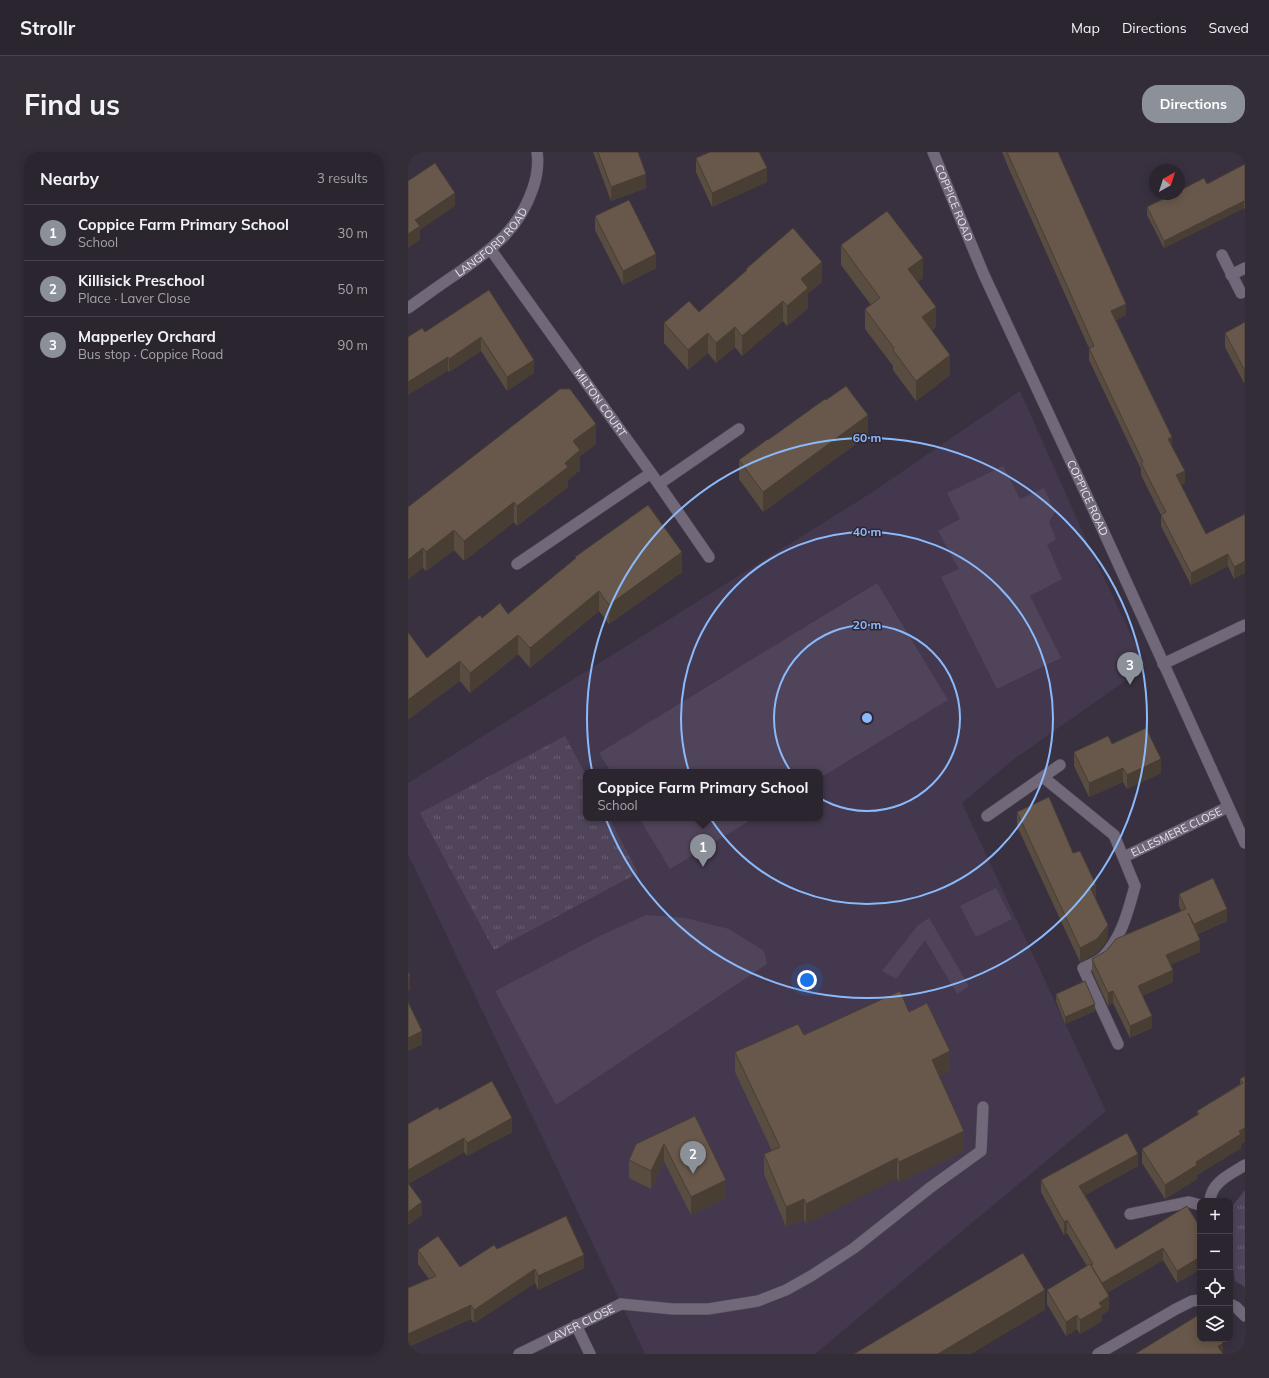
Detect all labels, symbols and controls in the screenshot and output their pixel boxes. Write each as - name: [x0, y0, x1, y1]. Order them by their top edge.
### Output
- text: Strollr: [20, 16, 75, 40]
- text: Map: [1071, 19, 1100, 37]
- text: Directions: [1122, 19, 1187, 37]
- text: Saved: [1209, 19, 1249, 37]
- button: Directions: [1142, 85, 1245, 123]
- text: Find us: [24, 87, 120, 122]
- street label: COPPICE ROAD: [932, 162, 976, 243]
- north arrow: [1149, 164, 1185, 200]
- text: Nearby: [40, 168, 99, 189]
- text: 3 results: [317, 170, 368, 186]
- street label: LANGFORD ROAD: [452, 205, 531, 280]
- text: Coppice Farm Primary School: [78, 215, 289, 234]
- text: 1: [49, 225, 57, 241]
- text: 30 m: [338, 225, 368, 241]
- text: School: [78, 234, 118, 250]
- text: Killisick Preschool: [78, 271, 205, 290]
- text: 2: [49, 281, 57, 297]
- text: 50 m: [338, 281, 368, 297]
- text: Place · Laver Close: [78, 290, 190, 306]
- text: Mapperley Orchard: [78, 327, 216, 346]
- text: 3: [49, 337, 57, 353]
- text: 90 m: [338, 337, 368, 353]
- text: Bus stop · Coppice Road: [78, 346, 223, 362]
- street label: MILTON COURT: [571, 366, 630, 440]
- text: 60 m: [853, 430, 881, 445]
- street label: COPPICE ROAD: [1064, 458, 1112, 538]
- text: 40 m: [853, 524, 881, 539]
- text: 20 m: [853, 617, 881, 632]
- pin: 3: [1117, 652, 1143, 685]
- centre of rings: [860, 711, 874, 725]
- popup: [583, 769, 823, 821]
- text: Coppice Farm Primary School: [598, 778, 808, 797]
- text: School: [598, 797, 638, 813]
- street label: ELLESMERE CLOSE: [1128, 804, 1224, 860]
- pin: 1: [690, 834, 716, 867]
- your location: [797, 970, 817, 990]
- pin: 2: [680, 1141, 706, 1174]
- map controls: [1197, 1198, 1233, 1342]
- button: +: [1197, 1198, 1233, 1234]
- button: −: [1197, 1234, 1233, 1270]
- button: locate: [1197, 1270, 1233, 1306]
- street label: LAVER CLOSE: [545, 1301, 617, 1346]
- button: layers: [1197, 1306, 1233, 1342]

